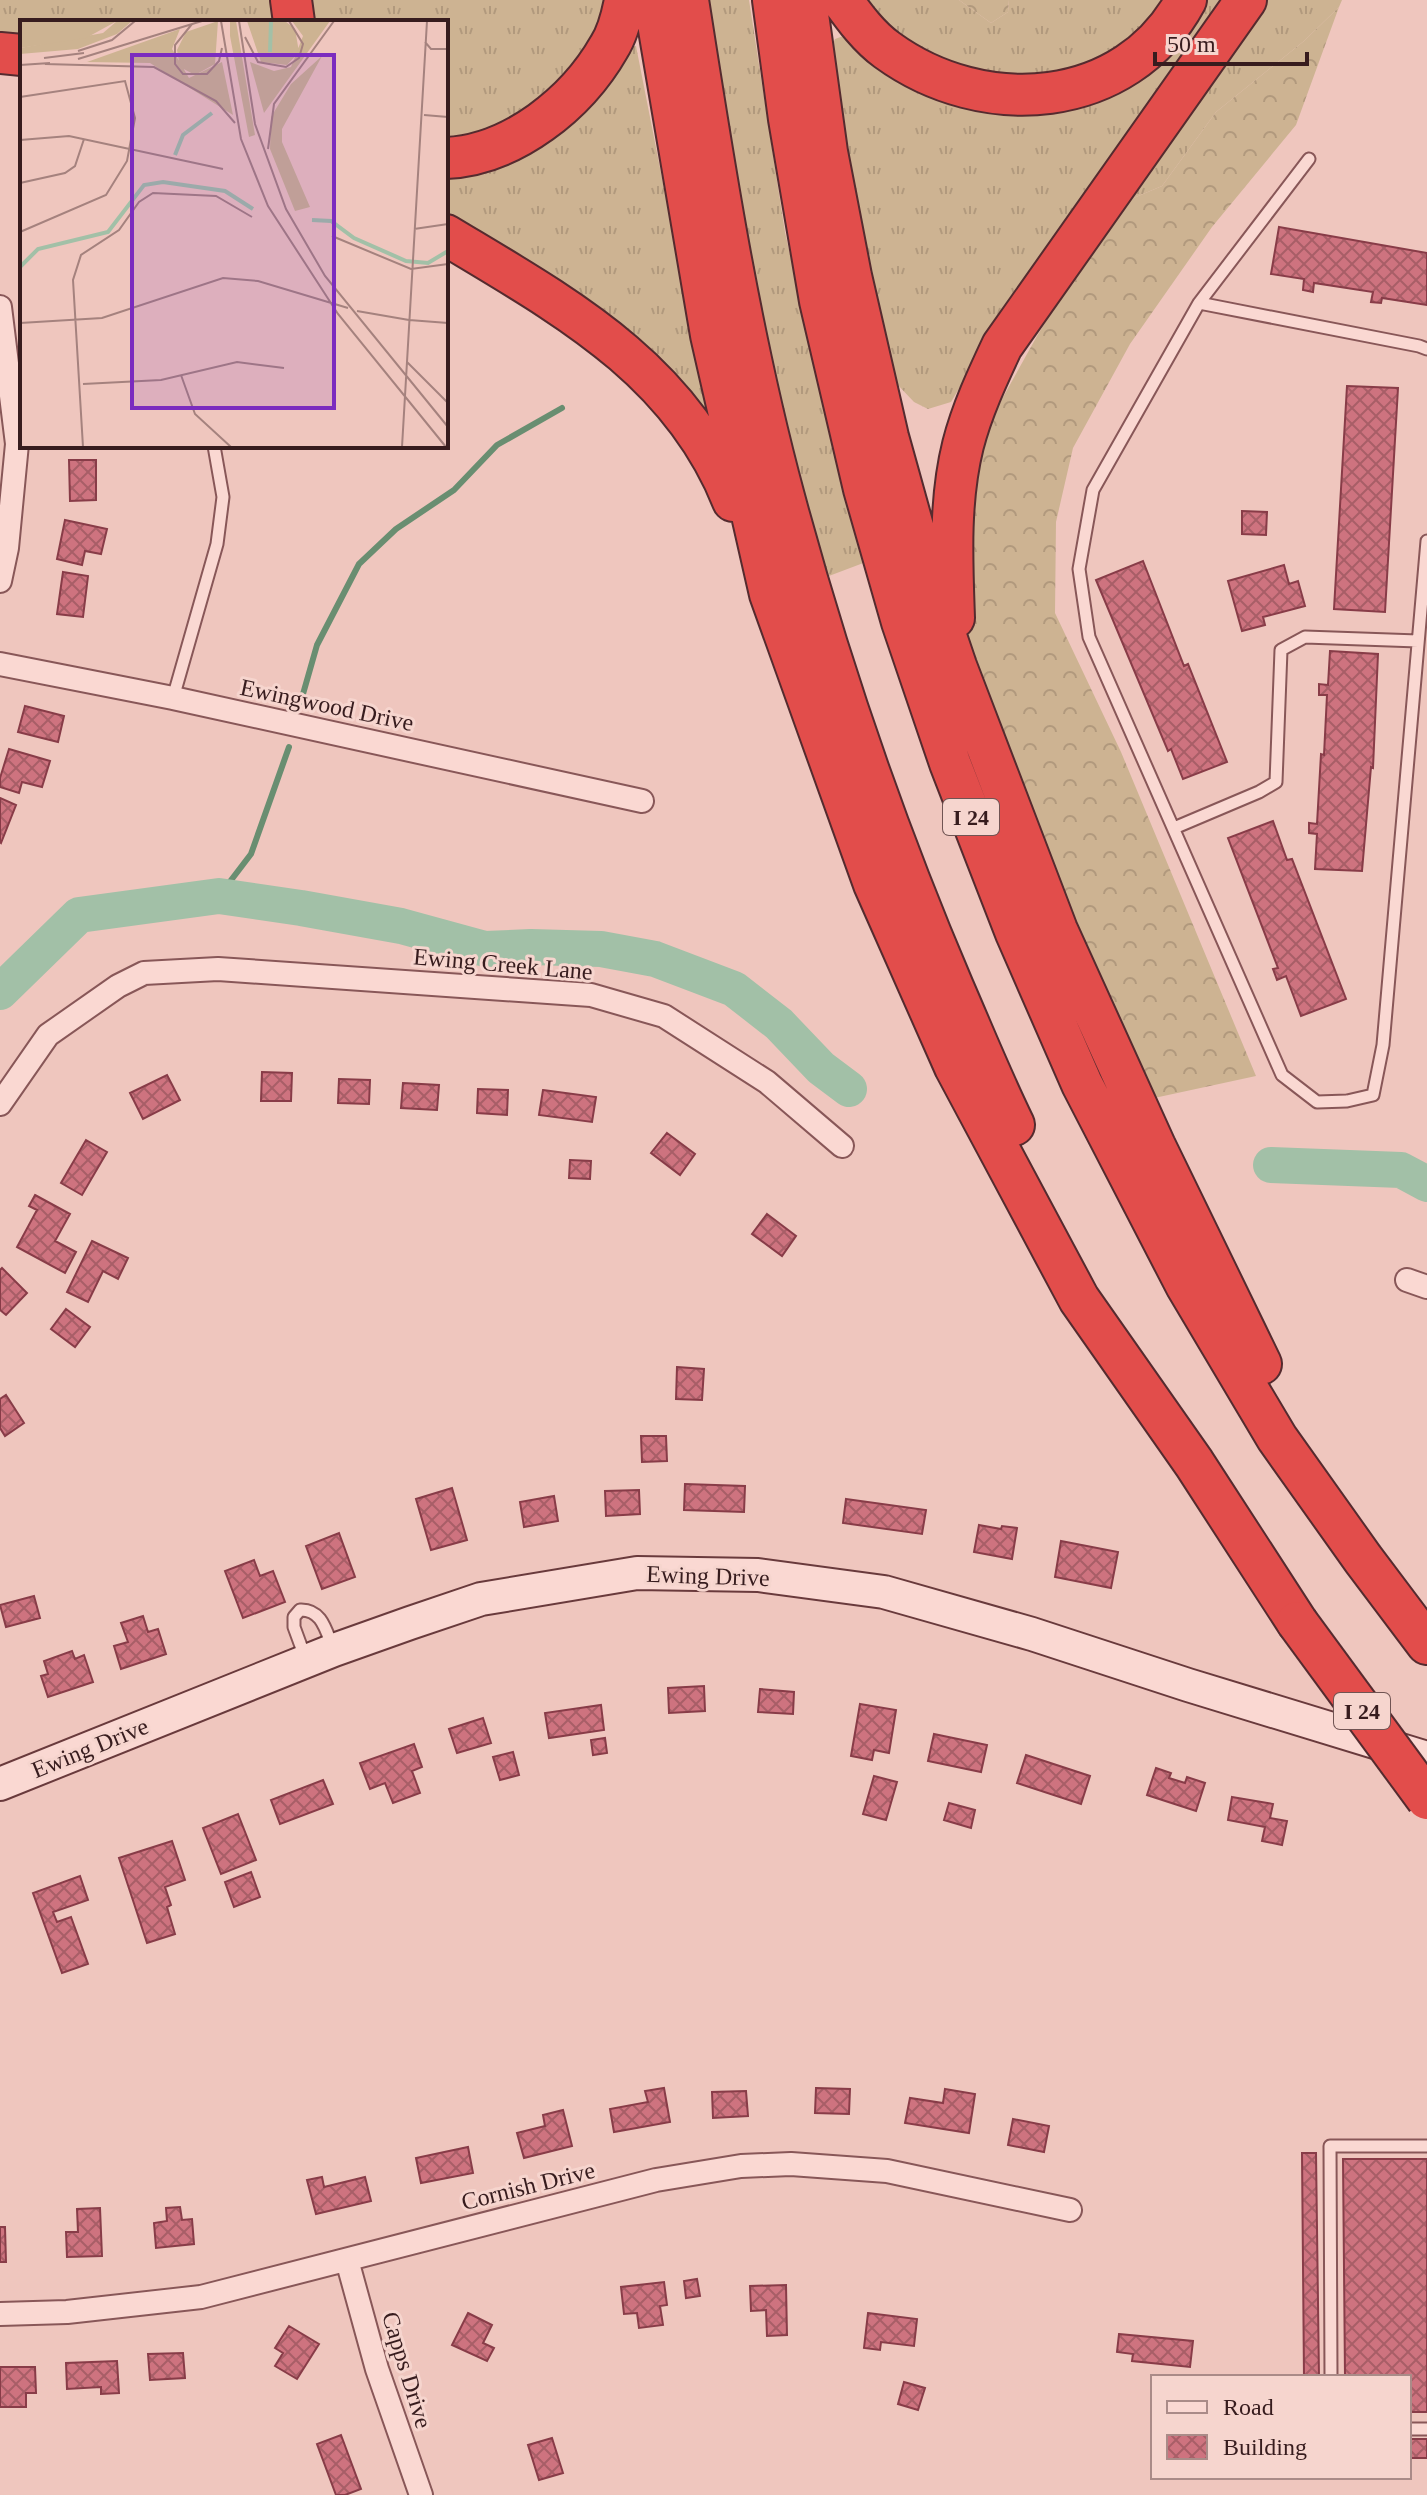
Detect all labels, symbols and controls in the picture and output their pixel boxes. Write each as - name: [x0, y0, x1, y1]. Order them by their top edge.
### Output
- scale bar: [1155, 16, 1307, 66]
- inset map: [20, 20, 448, 448]
- text: 50 m: [1167, 31, 1216, 57]
- street label: Ewingwood Drive: [238, 674, 416, 736]
- road number: I 24: [943, 799, 999, 835]
- street label: Ewing Creek Lane: [412, 943, 594, 985]
- street label: Ewing Drive: [646, 1561, 770, 1591]
- road number: I 24: [1334, 1693, 1390, 1729]
- street label: Ewing Drive: [28, 1713, 152, 1783]
- street label: Cornish Drive: [459, 2157, 597, 2215]
- street label: Capps Drive: [377, 2309, 437, 2431]
- legend: [1151, 2375, 1411, 2479]
- text: Road: [1223, 2394, 1274, 2420]
- text: Building: [1223, 2434, 1307, 2460]

